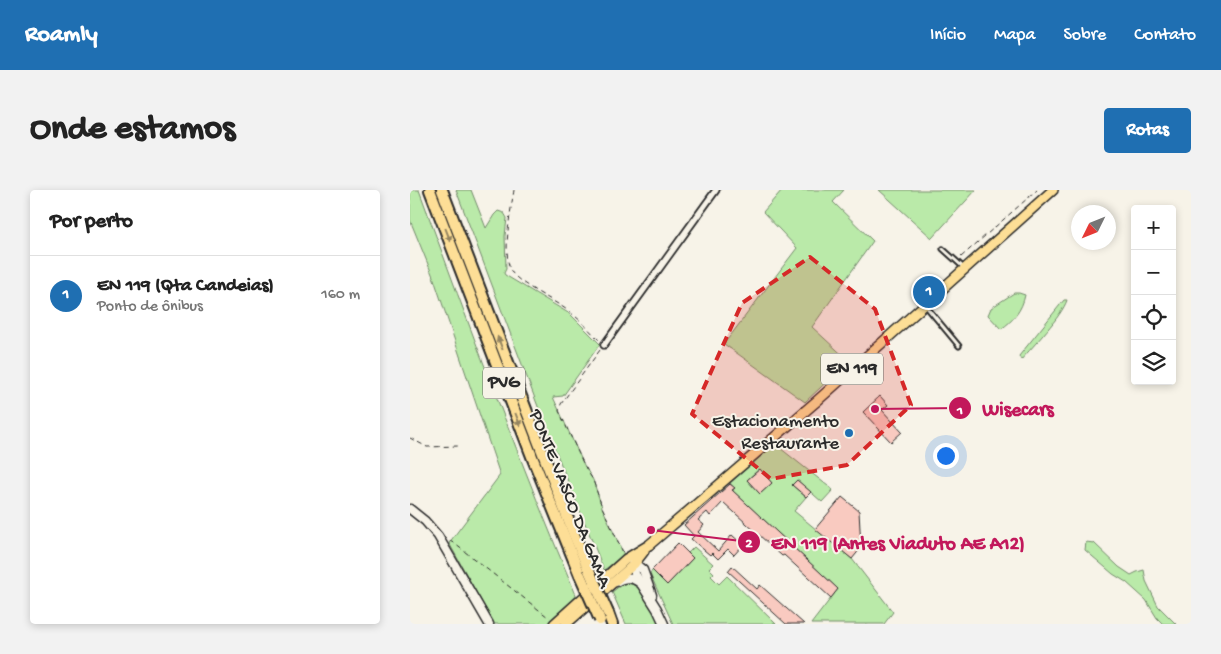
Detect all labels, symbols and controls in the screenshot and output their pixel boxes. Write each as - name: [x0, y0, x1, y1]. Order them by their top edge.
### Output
- text: Roamly: [25, 21, 98, 50]
- text: Início: [930, 25, 966, 46]
- text: Mapa: [994, 25, 1035, 46]
- text: Sobre: [1063, 25, 1106, 46]
- text: Contato: [1134, 25, 1196, 46]
- button: Rotas: [1104, 108, 1191, 153]
- text: Onde estamos: [30, 110, 235, 151]
- north arrow: [1071, 205, 1116, 250]
- map controls: [1131, 205, 1176, 385]
- button: +: [1131, 205, 1176, 250]
- text: Por perto: [50, 210, 133, 235]
- one-way arrow: [444, 228, 452, 243]
- button: −: [1131, 250, 1176, 295]
- pin: 1: [913, 273, 945, 311]
- text: EN 119 (Qta Candeias): [97, 275, 274, 298]
- text: 1: [63, 286, 69, 305]
- text: 160 m: [321, 286, 360, 305]
- button: locate: [1131, 295, 1176, 340]
- text: Ponto de ônibus: [97, 298, 203, 317]
- one-way arrow: [496, 336, 504, 350]
- button: layers: [1131, 340, 1176, 385]
- road number: EN 119: [821, 353, 883, 384]
- road number: PVG: [483, 368, 525, 398]
- callout: Wisecars: [948, 391, 1064, 426]
- text: Wisecars: [981, 400, 1055, 423]
- text: 1: [956, 402, 963, 420]
- street label: PONTE VASCO DA GAMA: [522, 405, 616, 593]
- place label: Estacionamento Restaurante: [712, 411, 839, 456]
- one-way arrow: [514, 413, 522, 428]
- marker: Estacionamento Restaurante: [843, 427, 855, 439]
- your location: [933, 443, 959, 469]
- callout: EN 119 (Antes Viaduto AE A12): [736, 524, 1035, 559]
- text: EN 119 (Antes Viaduto AE A12): [771, 534, 1025, 557]
- text: 2: [745, 535, 753, 553]

